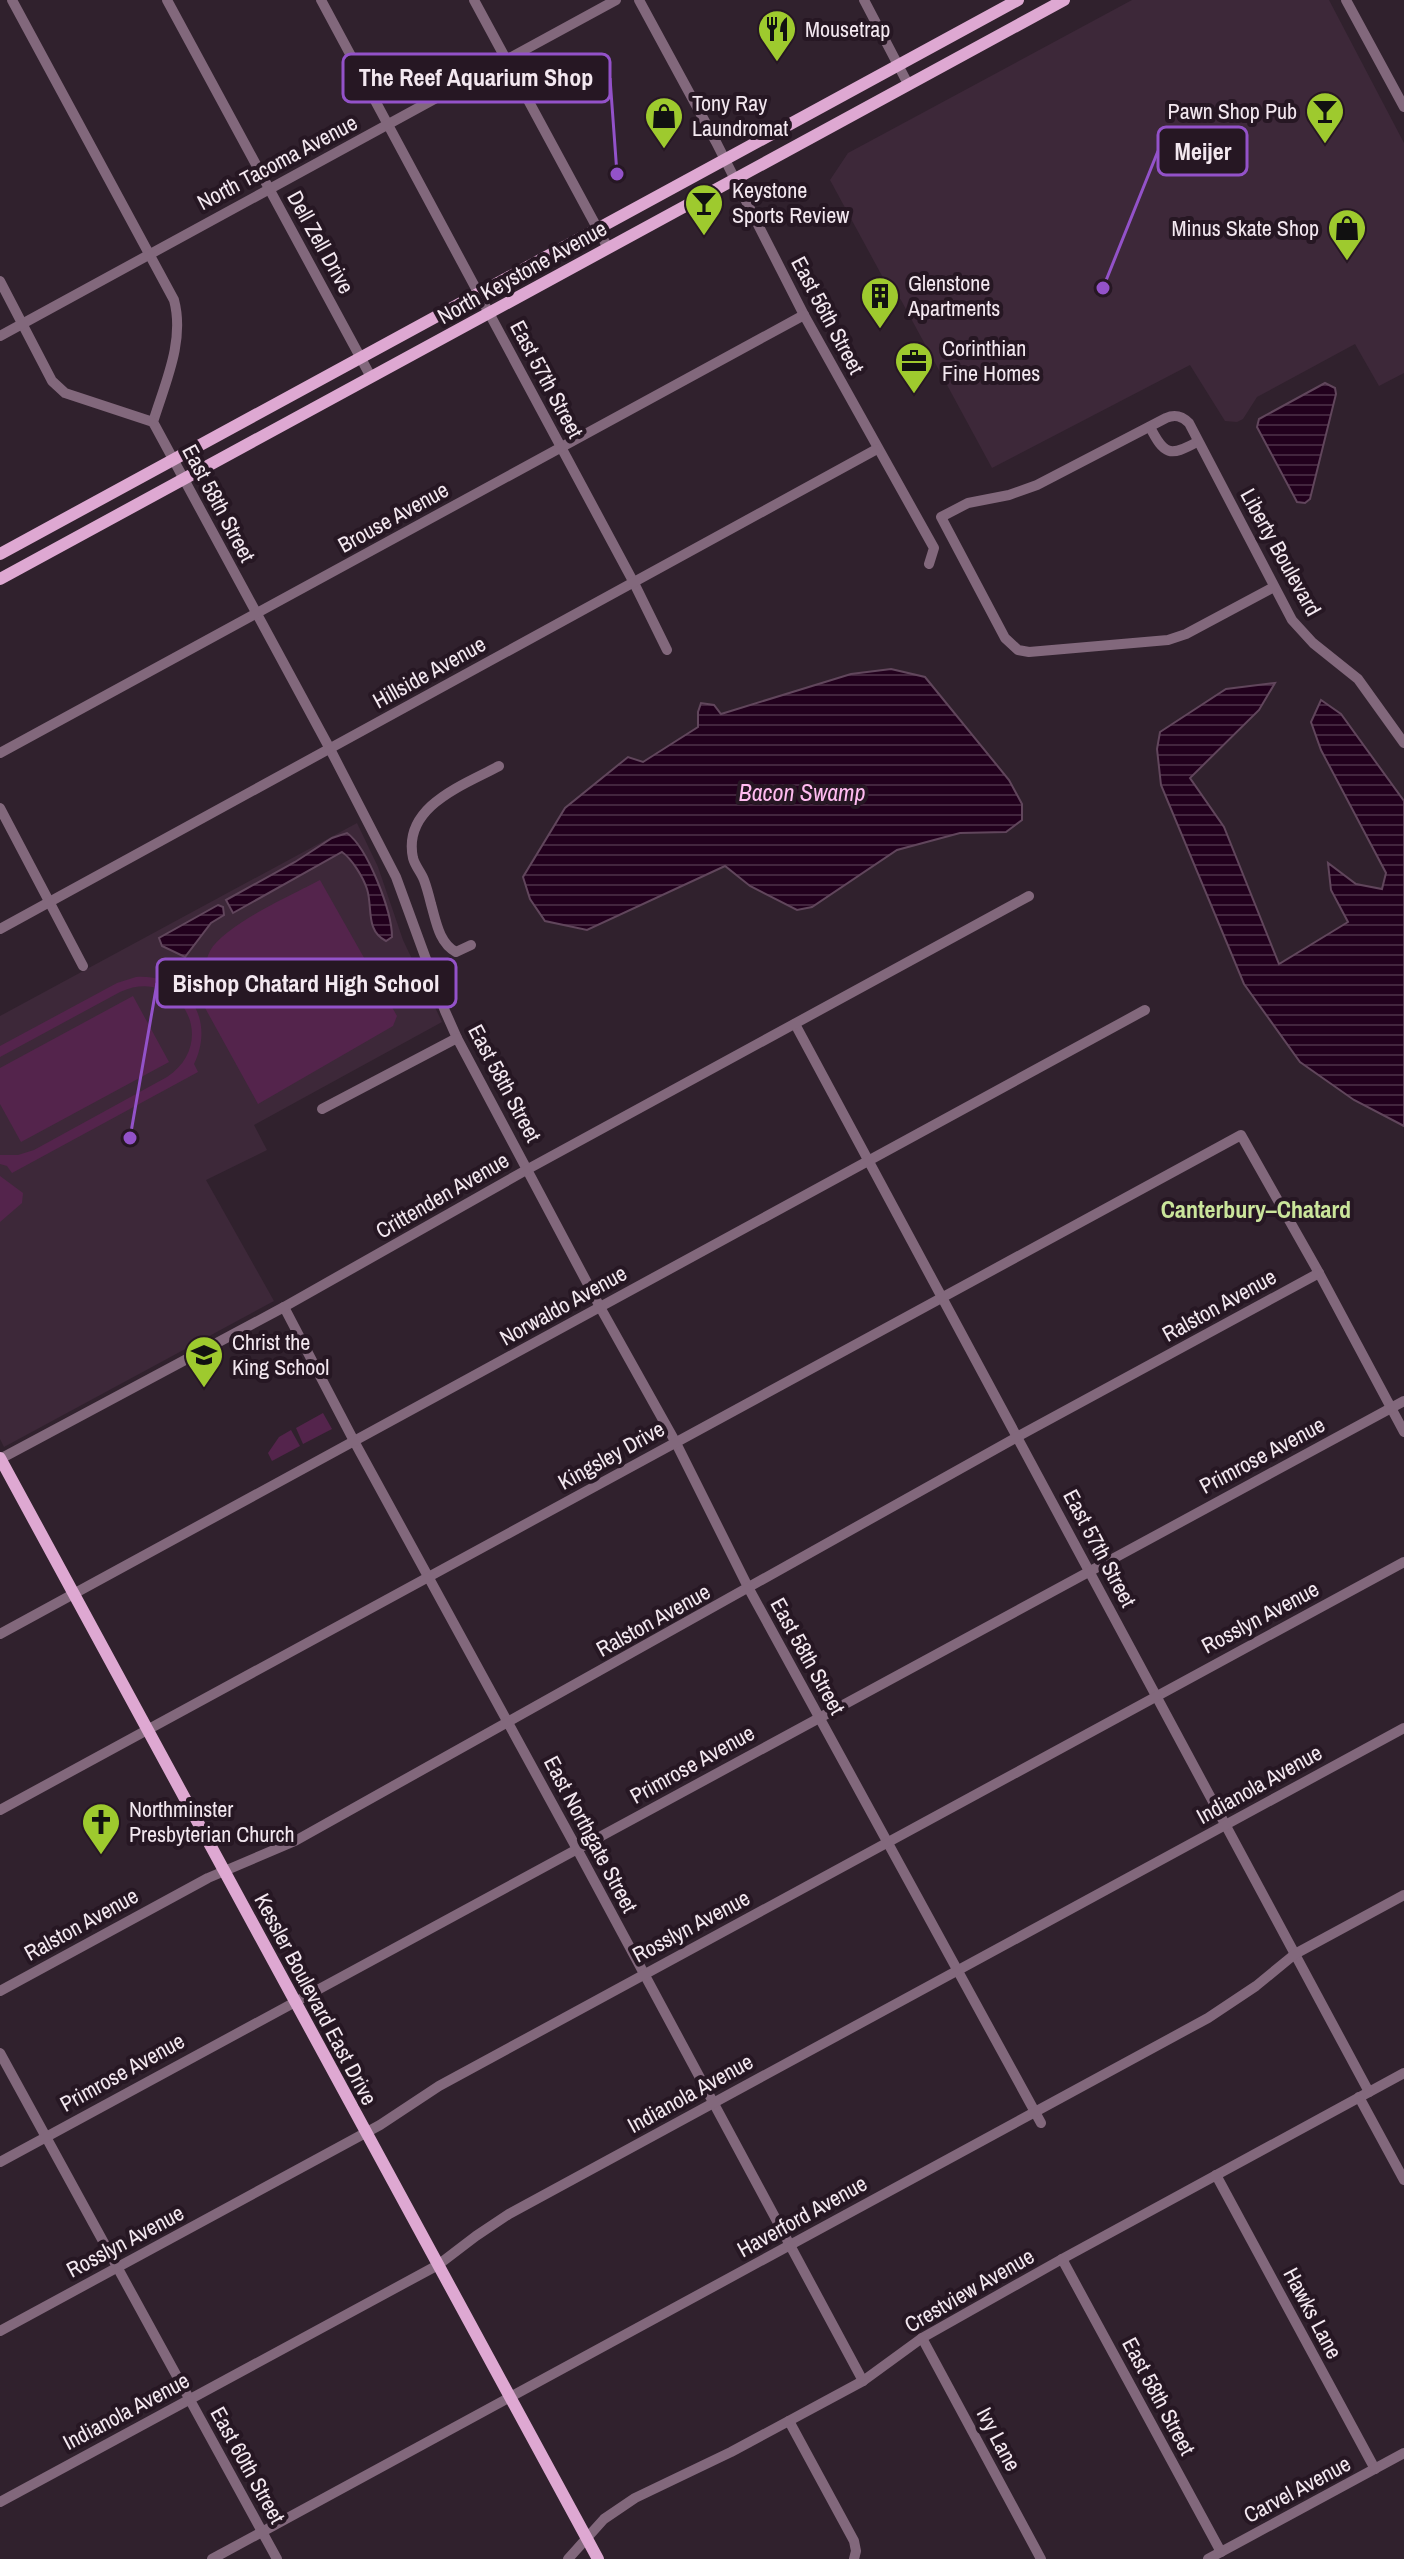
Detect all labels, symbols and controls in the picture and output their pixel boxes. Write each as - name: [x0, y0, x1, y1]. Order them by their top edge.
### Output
- restaurant icon: Mousetrap: [756, 8, 798, 63]
- place label: Mousetrap: [805, 14, 890, 44]
- callout: The Reef Aquarium Shop: [343, 54, 610, 102]
- text: The Reef Aquarium Shop: [359, 61, 593, 93]
- place label: Tony Ray Laundromat: [692, 88, 788, 143]
- bar icon: Pawn Shop Pub: [1304, 90, 1346, 145]
- shop icon: Tony Ray Laundromat: [643, 95, 685, 150]
- place label: Pawn Shop Pub: [1168, 96, 1297, 126]
- street label: North Tacoma Avenue: [192, 107, 362, 217]
- callout: Meijer: [1158, 127, 1247, 175]
- text: Meijer: [1175, 135, 1232, 167]
- place label: Keystone Sports Review: [732, 175, 849, 230]
- bar icon: Keystone Sports Review: [683, 182, 725, 237]
- street label: Dell Zell Drive: [280, 185, 362, 299]
- shop icon: Minus Skate Shop: [1326, 207, 1368, 262]
- street label: North Keystone Avenue: [432, 213, 612, 331]
- place label: Minus Skate Shop: [1172, 213, 1319, 243]
- street label: East 56th Street: [784, 251, 872, 379]
- place label: Glenstone Apartments: [907, 268, 1000, 323]
- building icon: Glenstone Apartments: [859, 275, 901, 330]
- street label: East 57th Street: [503, 315, 591, 443]
- place label: Corinthian Fine Homes: [942, 333, 1040, 388]
- office icon: Corinthian Fine Homes: [893, 340, 935, 395]
- street label: East 58th Street: [175, 439, 263, 567]
- street label: Brouse Avenue: [332, 474, 454, 560]
- street label: Liberty Boulevard: [1234, 483, 1328, 621]
- street label: Hillside Avenue: [367, 629, 491, 715]
- water label: Bacon Swamp: [739, 776, 865, 808]
- callout: Bishop Chatard High School: [157, 959, 456, 1007]
- text: Bishop Chatard High School: [173, 967, 439, 999]
- street label: East 58th Street: [461, 1019, 549, 1147]
- street label: Crittenden Avenue: [370, 1145, 514, 1245]
- district label: Canterbury–Chatard: [1161, 1193, 1351, 1225]
- street label: Norwaldo Avenue: [494, 1258, 632, 1352]
- street label: Ralston Avenue: [1157, 1261, 1281, 1349]
- place label: Christ the King School: [232, 1327, 329, 1382]
- school or university icon: Christ the King School: [183, 1334, 225, 1389]
- street label: Primrose Avenue: [1194, 1409, 1330, 1501]
- street label: Kingsley Drive: [552, 1413, 670, 1497]
- street label: East 57th Street: [1056, 1484, 1144, 1612]
- street label: Rosslyn Avenue: [1196, 1573, 1324, 1661]
- street label: Ralston Avenue: [591, 1576, 715, 1664]
- street label: East 58th Street: [764, 1592, 852, 1720]
- street label: Primrose Avenue: [624, 1717, 760, 1811]
- street label: Indianola Avenue: [1191, 1737, 1327, 1831]
- street label: East Northgate Street: [537, 1750, 645, 1918]
- place label: Northminster Presbyterian Church: [129, 1794, 294, 1849]
- church icon: Northminster Presbyterian Church: [80, 1801, 122, 1856]
- street label: Ralston Avenue: [19, 1880, 143, 1968]
- street label: Rosslyn Avenue: [627, 1882, 755, 1970]
- street label: Kessler Boulevard East Drive: [247, 1888, 385, 2110]
- street label: Primrose Avenue: [54, 2025, 190, 2119]
- street label: Indianola Avenue: [622, 2046, 758, 2140]
- street label: Haverford Avenue: [732, 2168, 872, 2264]
- street label: Rosslyn Avenue: [61, 2197, 189, 2285]
- street label: Crestview Avenue: [899, 2241, 1039, 2339]
- street label: Hawks Lane: [1276, 2262, 1350, 2364]
- street label: East 58th Street: [1115, 2332, 1203, 2460]
- street label: Indianola Avenue: [58, 2365, 194, 2457]
- street label: East 60th Street: [204, 2401, 292, 2529]
- street label: Ivy Lane: [970, 2402, 1028, 2476]
- street label: Carvel Avenue: [1238, 2448, 1356, 2530]

